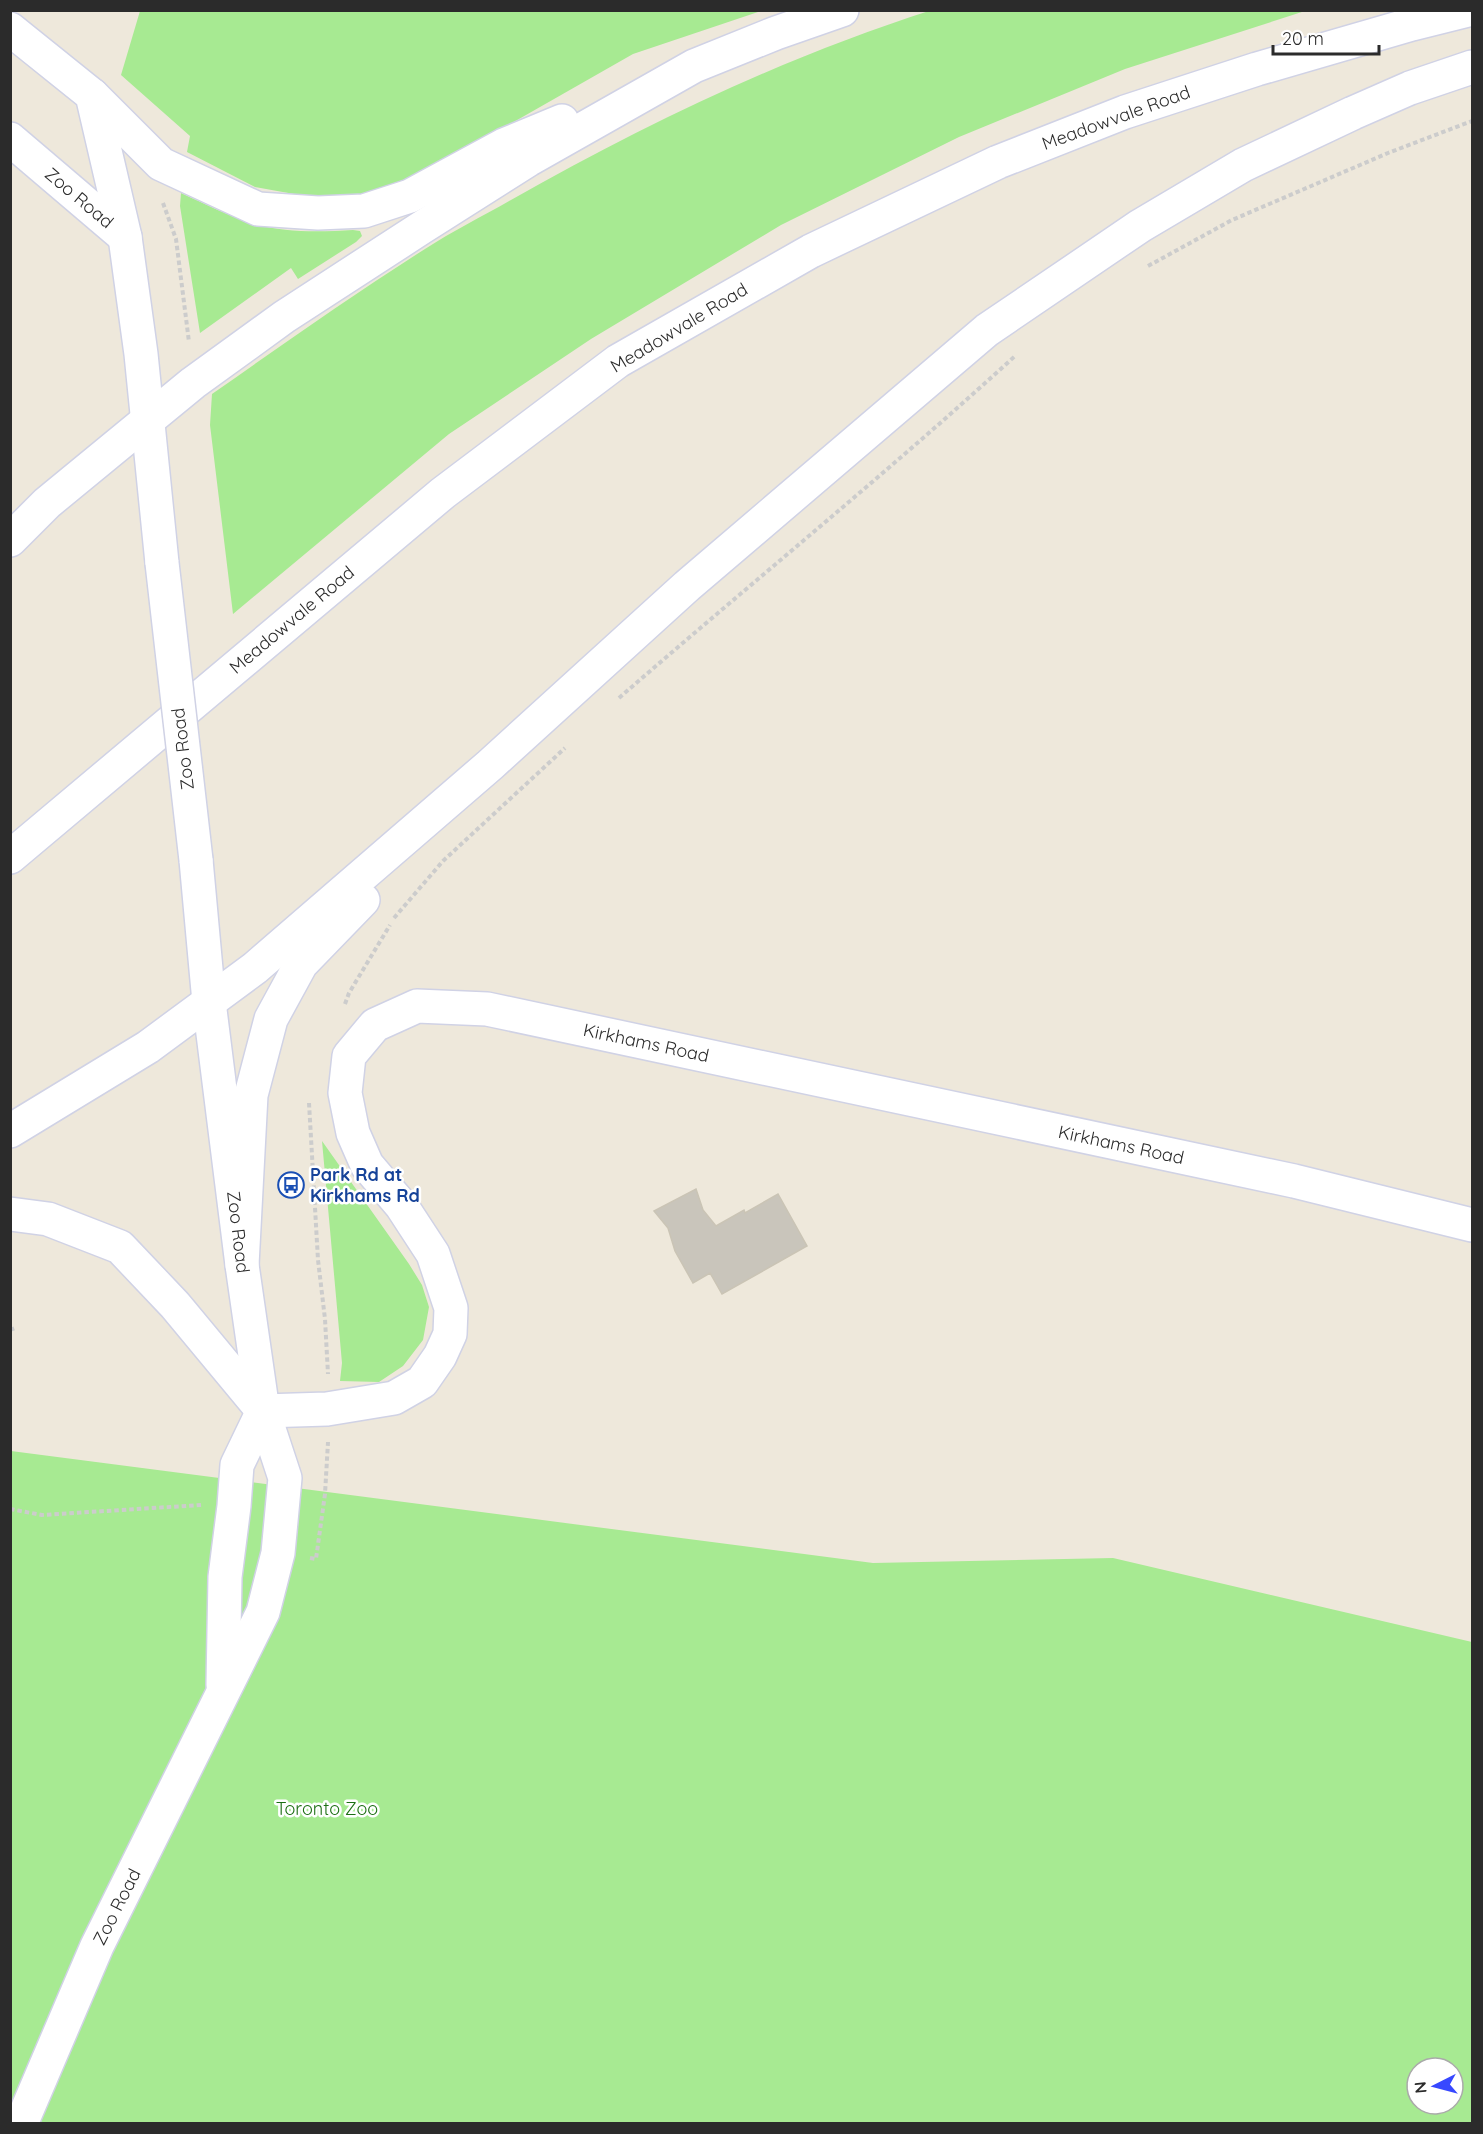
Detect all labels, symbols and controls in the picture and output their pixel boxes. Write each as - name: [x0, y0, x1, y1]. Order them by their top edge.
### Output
- scale bar: [1273, 18, 1380, 56]
- text: 20 m: [1282, 27, 1324, 50]
- street label: Meadowvale Road: [1039, 80, 1193, 155]
- street label: Zoo Road: [40, 162, 118, 233]
- street label: Meadowvale Road: [606, 277, 752, 378]
- street label: Meadowvale Road: [224, 561, 359, 679]
- street label: Zoo Road: [166, 707, 199, 792]
- street label: Kirkhams Road: [581, 1018, 711, 1067]
- street label: Kirkhams Road: [1056, 1120, 1186, 1169]
- place label: Park Rd at Kirkhams Rd: [310, 1163, 420, 1207]
- bus stop icon: Park Rd at Kirkhams Rd: [276, 1170, 306, 1200]
- street label: Zoo Road: [222, 1189, 255, 1274]
- park label: Toronto Zoo: [276, 1797, 378, 1820]
- street label: Zoo Road: [88, 1865, 146, 1949]
- north arrow: [1405, 2056, 1465, 2116]
- text: N: [1410, 2081, 1431, 2094]

